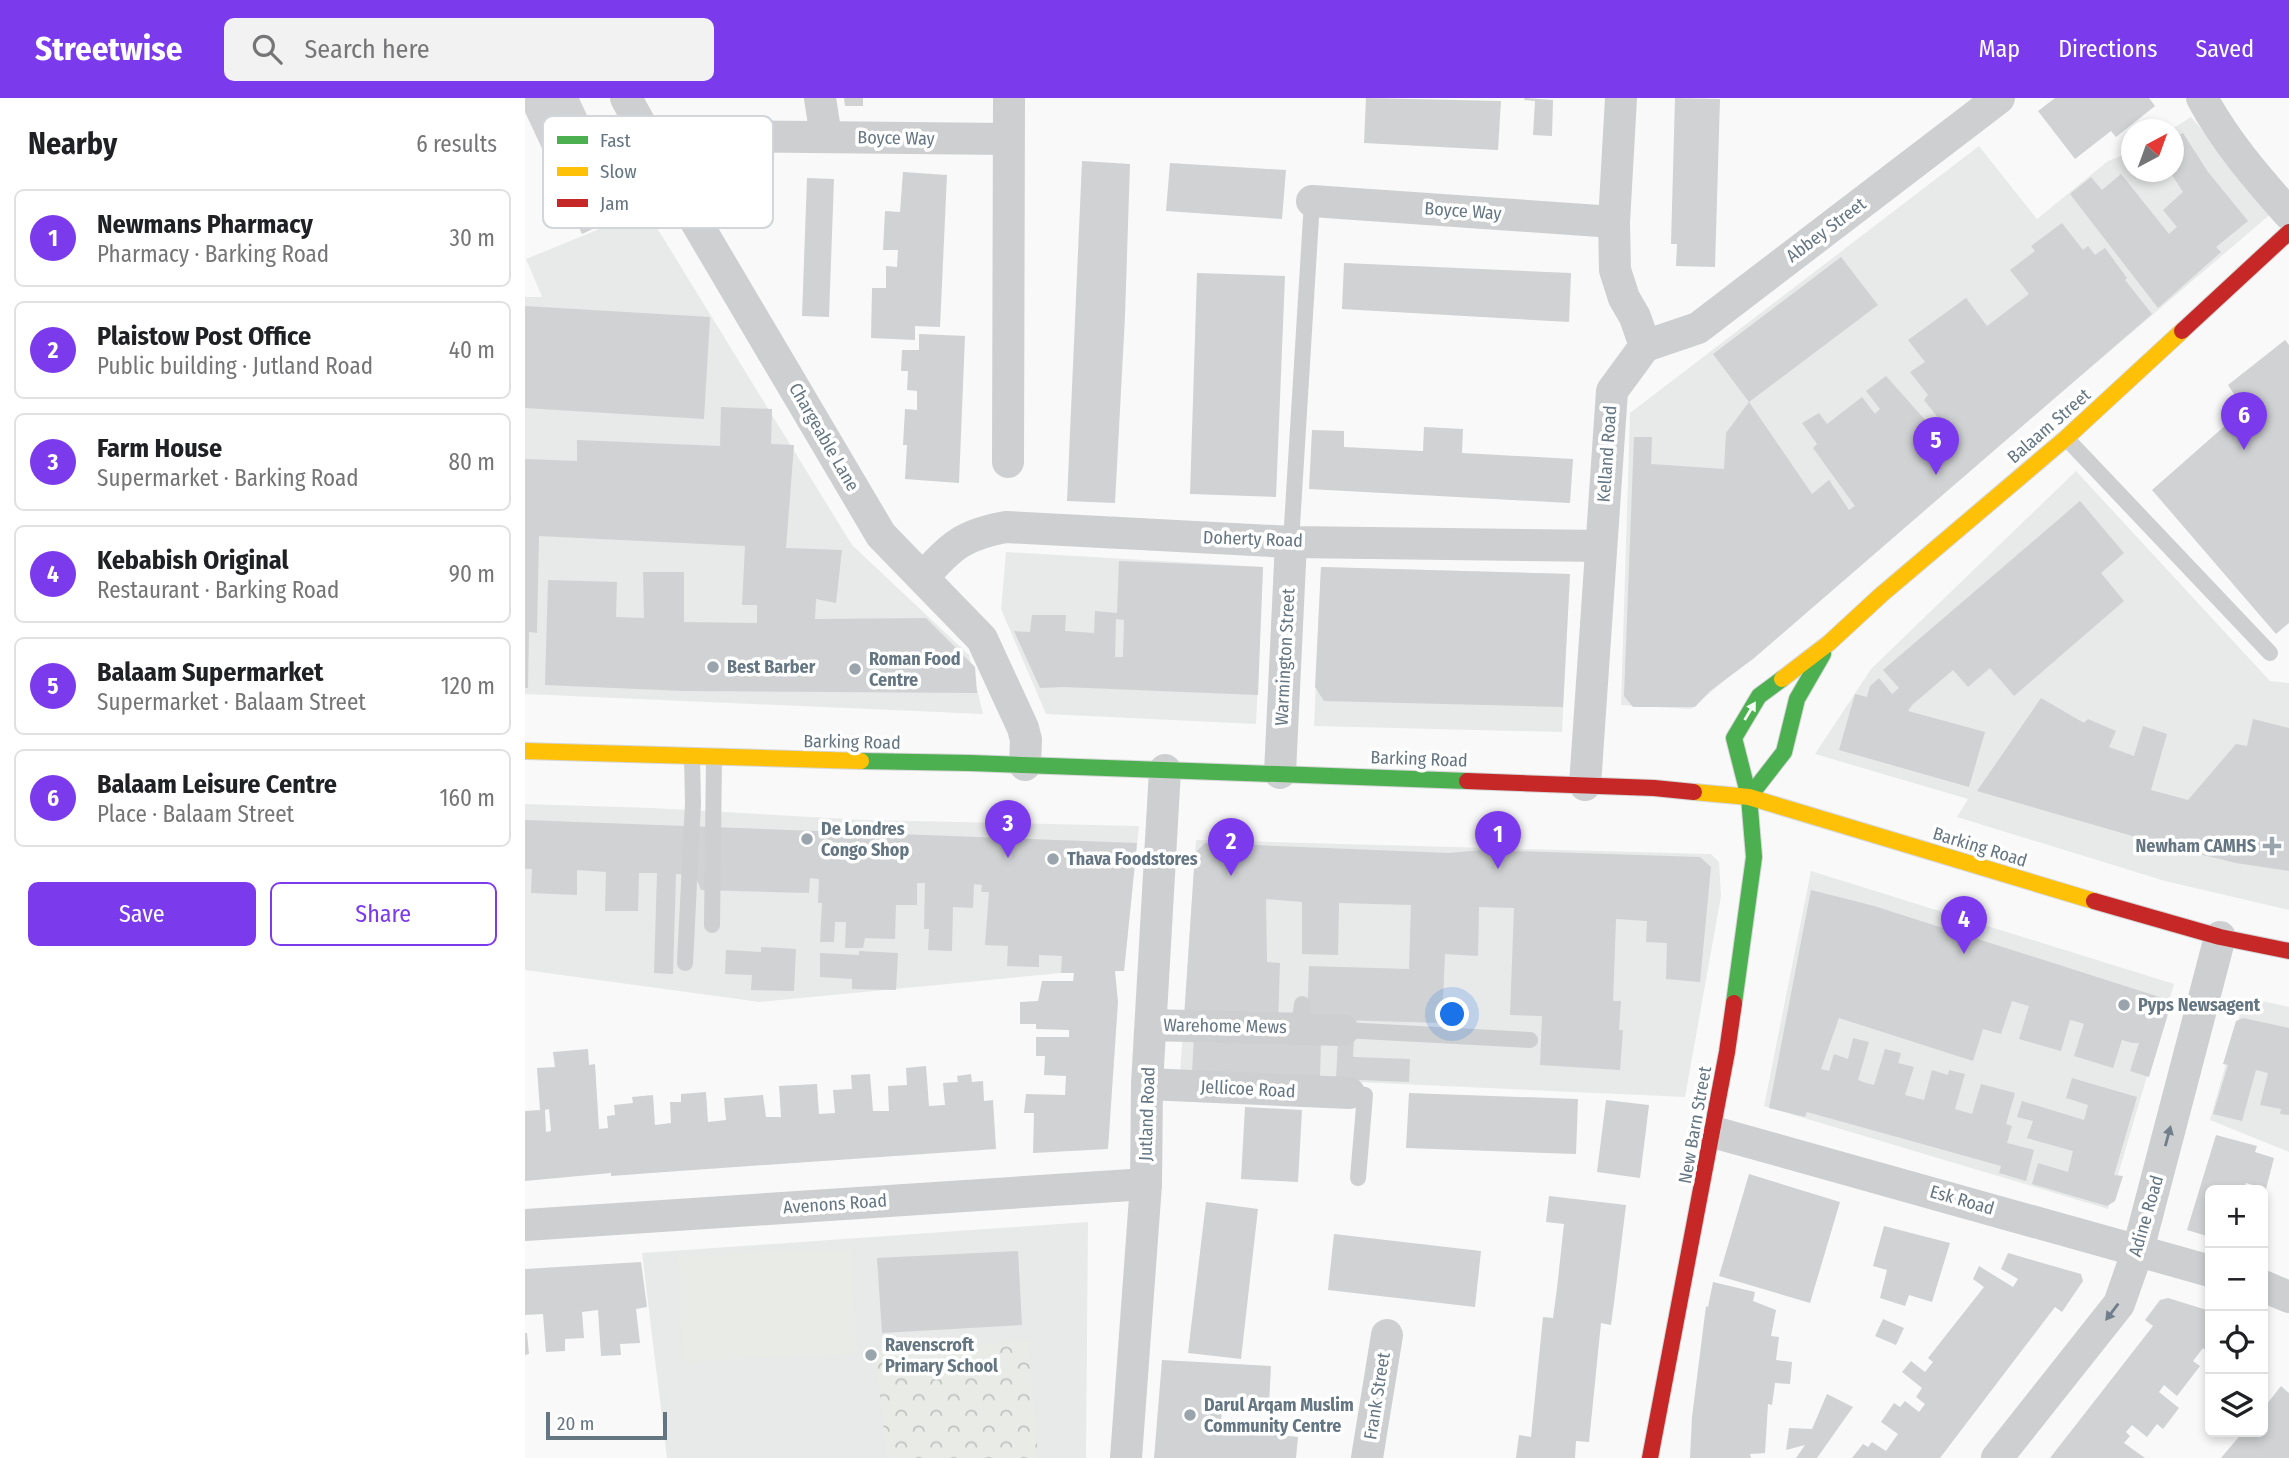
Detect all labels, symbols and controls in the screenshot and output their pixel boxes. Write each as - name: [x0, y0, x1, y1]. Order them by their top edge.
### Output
- search box: [224, 18, 714, 81]
- text: Streetwise: [35, 29, 182, 69]
- icon: search: [248, 30, 286, 68]
- text: Search here: [304, 34, 430, 65]
- text: Map: [1979, 35, 2020, 63]
- text: Directions: [2058, 35, 2157, 63]
- text: Saved: [2195, 35, 2254, 63]
- legend: [543, 116, 773, 228]
- north arrow: [2121, 119, 2184, 182]
- text: Nearby: [28, 126, 117, 162]
- street label: Boyce Way: [857, 126, 935, 150]
- text: Fast: [600, 129, 631, 152]
- text: 6 results: [416, 130, 497, 158]
- text: Slow: [600, 160, 637, 183]
- text: Jam: [600, 192, 629, 215]
- street label: Abbey Street: [1782, 193, 1870, 267]
- street label: Boyce Way: [1424, 197, 1502, 225]
- text: Newmans Pharmacy: [97, 209, 313, 240]
- text: 1: [48, 224, 58, 252]
- text: 30 m: [450, 224, 495, 252]
- text: Pharmacy · Barking Road: [97, 240, 329, 268]
- text: Plaistow Post Office: [97, 321, 311, 352]
- text: 2: [48, 336, 58, 364]
- text: 40 m: [449, 336, 495, 364]
- text: Public building · Jutland Road: [97, 352, 373, 380]
- street label: Chargeable Lane: [784, 379, 864, 495]
- street label: Balaam Street: [2003, 384, 2095, 468]
- pin: 6: [2221, 392, 2267, 450]
- street label: Kelland Road: [1593, 405, 1621, 503]
- pin: 5: [1913, 417, 1959, 475]
- text: Farm House: [97, 433, 222, 464]
- text: 3: [48, 448, 58, 476]
- text: 80 m: [448, 448, 495, 476]
- text: Supermarket · Barking Road: [97, 464, 359, 492]
- street label: Doherty Road: [1203, 526, 1303, 552]
- text: Kebabish Original: [97, 545, 289, 576]
- text: 4: [47, 560, 59, 588]
- text: 90 m: [449, 560, 495, 588]
- text: Restaurant · Barking Road: [97, 576, 339, 604]
- street label: Warmington Street: [1270, 588, 1300, 726]
- place label: Roman Food Centre: [869, 648, 961, 691]
- place label: Best Barber: [727, 656, 816, 678]
- text: Balaam Supermarket: [97, 657, 323, 688]
- marker: Best Barber: [705, 659, 721, 675]
- marker: Roman Food Centre: [847, 661, 863, 677]
- text: 5: [47, 672, 59, 700]
- text: 120 m: [441, 672, 495, 700]
- text: Supermarket · Balaam Street: [97, 688, 366, 716]
- one-way arrow: [1744, 701, 1757, 720]
- street label: Barking Road: [803, 730, 901, 754]
- street label: Barking Road: [1370, 746, 1468, 772]
- text: Balaam Leisure Centre: [97, 769, 337, 800]
- text: 6: [47, 784, 59, 812]
- text: 160 m: [440, 784, 495, 812]
- text: Place · Balaam Street: [97, 800, 294, 828]
- pin: 3: [985, 800, 1031, 858]
- pin: 1: [1475, 811, 1521, 869]
- place label: De Londres Congo Shop: [821, 818, 909, 861]
- pin: 2: [1208, 818, 1254, 876]
- street label: Barking Road: [1930, 822, 2030, 872]
- marker: De Londres Congo Shop: [799, 831, 815, 847]
- place label: Newham CAMHS: [2136, 835, 2256, 857]
- marker: Newham CAMHS: [2262, 836, 2282, 856]
- place label: Thava Foodstores: [1067, 848, 1198, 870]
- marker: Thava Foodstores: [1045, 851, 1061, 867]
- button: Save: [28, 882, 256, 946]
- button: Share: [270, 882, 497, 946]
- pin: 4: [1941, 896, 1987, 954]
- place label: Pyps Newsagent: [2138, 994, 2261, 1016]
- your location: [1435, 997, 1469, 1031]
- marker: Pyps Newsagent: [2116, 997, 2132, 1013]
- street label: Warehome Mews: [1163, 1014, 1287, 1038]
- street label: New Barn Street: [1674, 1064, 1716, 1185]
- street label: Jutland Road: [1134, 1067, 1160, 1161]
- street label: Jellicoe Road: [1200, 1076, 1296, 1102]
- one-way arrow: [2163, 1125, 2174, 1147]
- street label: Adine Road: [2124, 1173, 2168, 1259]
- street label: Esk Road: [1927, 1180, 1997, 1220]
- map controls: [2205, 1185, 2268, 1437]
- button: +: [2205, 1185, 2268, 1248]
- street label: Avenons Road: [782, 1189, 888, 1219]
- button: −: [2205, 1248, 2268, 1311]
- one-way arrow: [2105, 1303, 2119, 1322]
- button: locate: [2205, 1311, 2268, 1374]
- place label: Ravenscroft Primary School: [885, 1334, 998, 1377]
- marker: Ravenscroft Primary School: [863, 1347, 879, 1363]
- street label: Frank Street: [1359, 1351, 1395, 1441]
- button: layers: [2205, 1374, 2268, 1437]
- place label: Darul Arqam Muslim Community Centre: [1204, 1394, 1354, 1437]
- marker: Darul Arqam Muslim Community Centre: [1182, 1407, 1198, 1423]
- scale bar: [546, 1409, 667, 1441]
- text: 20 m: [557, 1412, 594, 1435]

